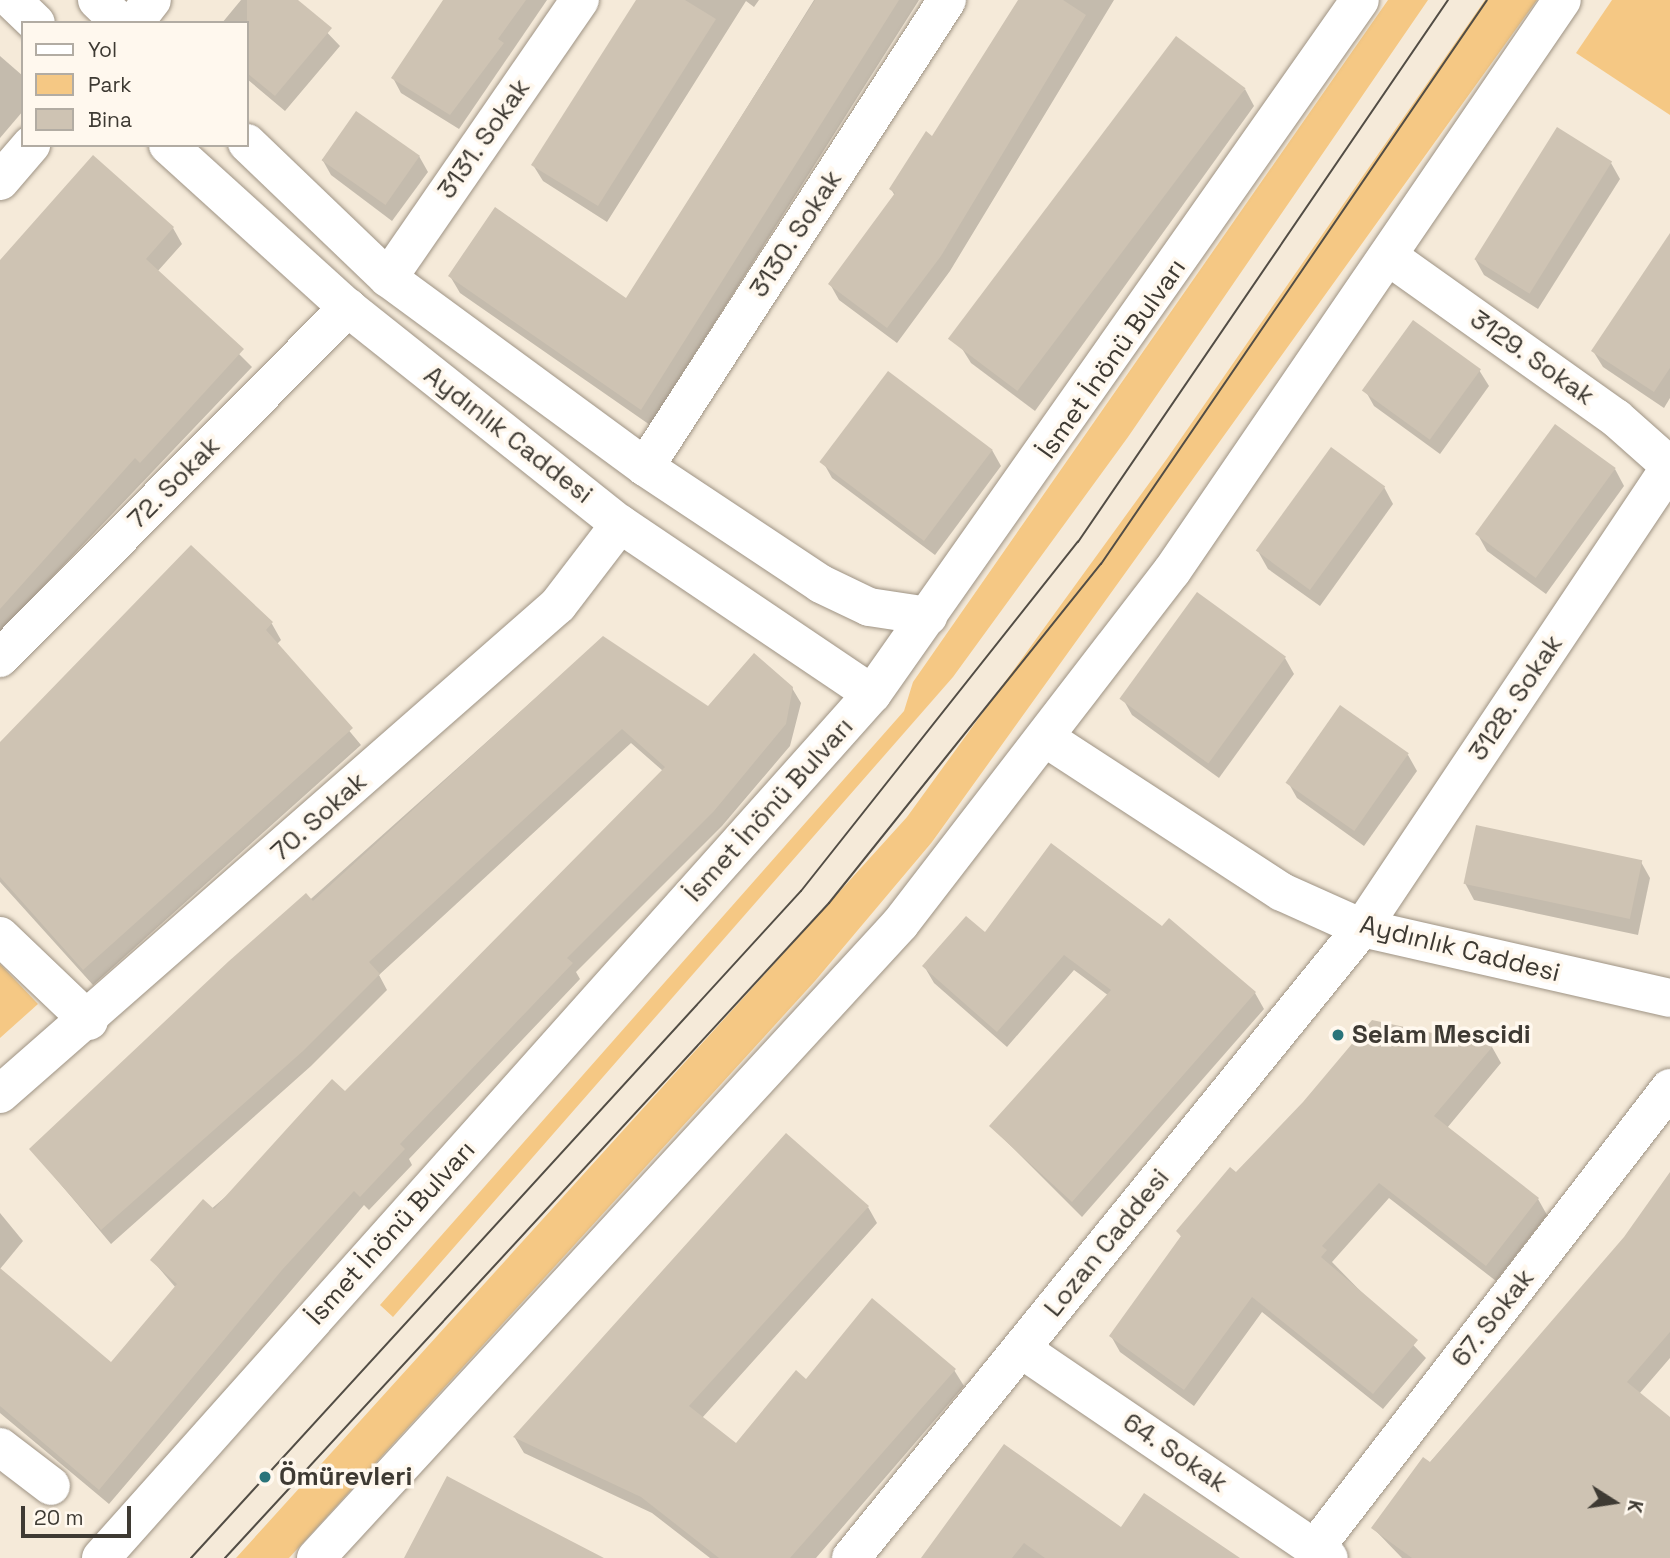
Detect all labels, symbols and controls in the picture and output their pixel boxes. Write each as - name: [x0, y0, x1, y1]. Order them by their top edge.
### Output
- legend: [21, 21, 248, 147]
- text: Yol: [88, 36, 117, 63]
- text: Park: [88, 71, 132, 98]
- street label: 3131. Sokak: [431, 73, 537, 205]
- text: Bina: [88, 106, 132, 133]
- street label: 3130. Sokak: [743, 164, 849, 304]
- street label: İsmet İnönü Bulvarı: [1031, 253, 1193, 465]
- street label: 3129. Sokak: [1464, 304, 1600, 412]
- street label: Aydınlık Caddesi: [418, 360, 598, 510]
- street label: 72. Sokak: [121, 430, 227, 536]
- street label: 3128. Sokak: [1462, 629, 1570, 767]
- street label: İsmet İnönü Bulvarı: [678, 712, 860, 908]
- street label: 70. Sokak: [264, 766, 374, 868]
- street label: Aydınlık Caddesi: [1357, 909, 1563, 989]
- place label: Selam Mescidi: [1352, 1019, 1531, 1051]
- marker: Selam Mescidi: [1330, 1027, 1346, 1043]
- street label: İsmet İnönü Bulvarı: [300, 1135, 482, 1331]
- street label: Lozan Caddesi: [1038, 1163, 1176, 1323]
- street label: 67. Sokak: [1445, 1263, 1541, 1373]
- street label: 64. Sokak: [1117, 1406, 1233, 1500]
- place label: Ömürevleri: [279, 1461, 412, 1493]
- north arrow: [1579, 1467, 1649, 1537]
- marker: Ömürevleri: [257, 1469, 273, 1485]
- scale bar: [24, 1492, 135, 1536]
- text: K: [1622, 1498, 1648, 1515]
- text: 20 m: [34, 1504, 84, 1531]

